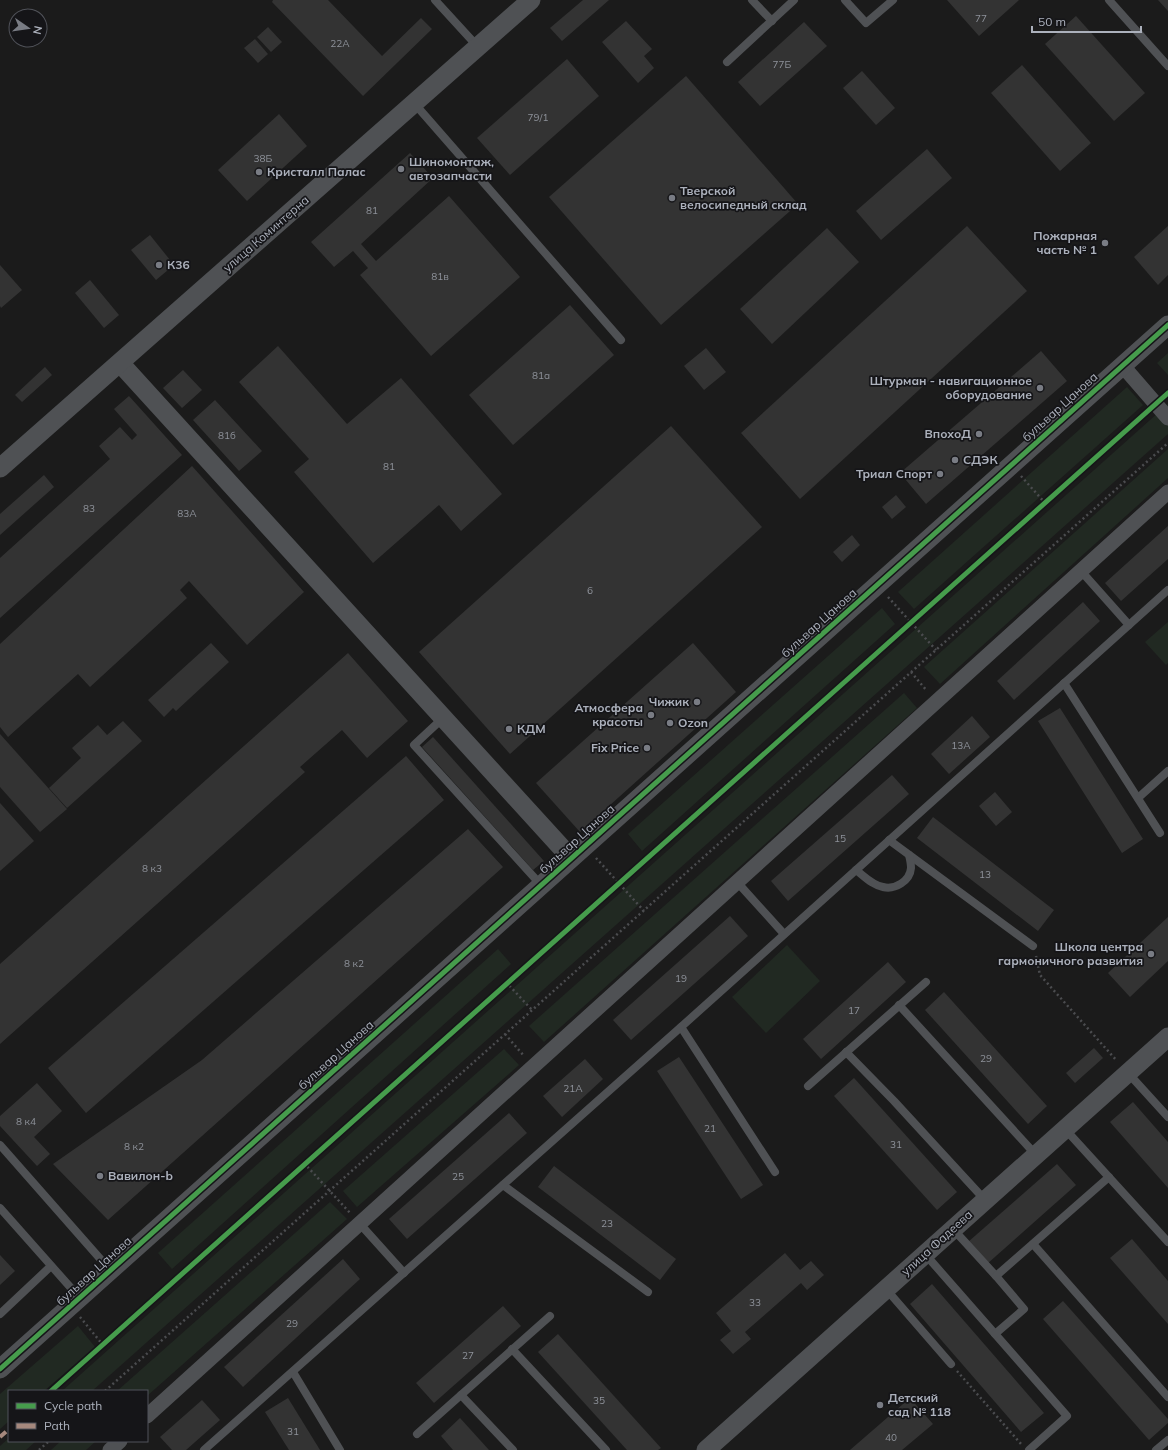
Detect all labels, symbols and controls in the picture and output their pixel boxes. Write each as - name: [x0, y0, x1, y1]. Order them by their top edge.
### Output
- north arrow: [8, 8, 48, 48]
- scale bar: [1032, 8, 1141, 34]
- house number: 77: [975, 12, 987, 25]
- text: 50 m: [1038, 14, 1066, 29]
- text: N: [30, 25, 45, 36]
- house number: 22А: [330, 37, 350, 50]
- house number: 77Б: [773, 58, 792, 71]
- house number: 79/1: [528, 111, 548, 124]
- house number: 38Б: [254, 152, 273, 165]
- place label: Шиномонтаж, автозапчасти: [409, 154, 494, 183]
- place label: Кристалл Палас: [267, 164, 366, 179]
- marker: Шиномонтаж, автозапчасти: [396, 164, 406, 174]
- marker: Кристалл Палас: [254, 167, 264, 177]
- place label: Тверской велосипедный склад: [680, 183, 807, 212]
- street label: улица Коминтерна: [220, 192, 312, 275]
- marker: Тверской велосипедный склад: [667, 193, 677, 203]
- house number: 81: [366, 204, 378, 217]
- place label: Пожарная часть № 1: [1033, 228, 1097, 257]
- marker: Пожарная часть № 1: [1100, 238, 1110, 248]
- place label: К36: [167, 257, 190, 272]
- marker: К36: [154, 260, 164, 270]
- house number: 81в: [431, 270, 449, 283]
- house number: 81а: [532, 369, 550, 382]
- street label: бульвар Цанова: [1019, 369, 1100, 444]
- place label: Штурман - навигационное оборудование: [870, 373, 1032, 402]
- marker: Штурман - навигационное оборудование: [1035, 383, 1045, 393]
- place label: ВпохоД: [925, 426, 971, 441]
- house number: 81б: [218, 429, 236, 442]
- marker: ВпохоД: [974, 429, 984, 439]
- place label: СДЭК: [963, 452, 998, 467]
- marker: СДЭК: [950, 455, 960, 465]
- house number: 81: [383, 460, 395, 473]
- place label: Триал Спорт: [856, 466, 932, 481]
- marker: Триал Спорт: [935, 469, 945, 479]
- house number: 83: [83, 502, 95, 515]
- house number: 83А: [177, 507, 197, 520]
- house number: 6: [587, 584, 593, 597]
- street label: бульвар Цанова: [778, 585, 859, 660]
- place label: Чижик: [649, 694, 689, 709]
- marker: Чижик: [692, 697, 702, 707]
- place label: Атмосфера красоты: [574, 700, 643, 729]
- marker: Атмосфера красоты: [646, 710, 656, 720]
- place label: Ozon: [678, 715, 708, 730]
- marker: Ozon: [665, 718, 675, 728]
- place label: КДМ: [517, 721, 546, 736]
- marker: КДМ: [504, 724, 514, 734]
- house number: 13А: [951, 739, 971, 752]
- place label: Fix Price: [591, 740, 639, 755]
- marker: Fix Price: [642, 743, 652, 753]
- street label: бульвар Цанова: [536, 801, 617, 876]
- house number: 15: [834, 832, 846, 845]
- house number: 8 к3: [142, 862, 162, 875]
- house number: 13: [979, 868, 991, 881]
- place label: Школа центра гармоничного развития: [998, 939, 1143, 968]
- marker: Школа центра гармоничного развития: [1146, 949, 1156, 959]
- house number: 8 к2: [344, 957, 364, 970]
- house number: 19: [675, 972, 687, 985]
- house number: 17: [848, 1004, 860, 1017]
- street label: бульвар Цанова: [295, 1017, 376, 1092]
- house number: 29: [980, 1052, 992, 1065]
- house number: 21А: [563, 1082, 583, 1095]
- house number: 8 к4: [16, 1115, 36, 1128]
- house number: 21: [704, 1122, 716, 1135]
- house number: 31: [890, 1138, 902, 1151]
- house number: 8 к2: [124, 1140, 144, 1153]
- place label: Вавилон-b: [108, 1168, 173, 1183]
- house number: 25: [452, 1170, 464, 1183]
- marker: Вавилон-b: [95, 1171, 105, 1181]
- street label: улица Фадеева: [898, 1207, 975, 1278]
- house number: 23: [601, 1217, 613, 1230]
- street label: бульвар Цанова: [53, 1233, 134, 1308]
- house number: 33: [749, 1296, 761, 1309]
- house number: 29: [286, 1317, 298, 1330]
- house number: 27: [462, 1349, 474, 1362]
- legend: [8, 1390, 148, 1442]
- place label: Детский сад № 118: [888, 1390, 951, 1419]
- house number: 35: [593, 1394, 605, 1407]
- text: Cycle path: [44, 1398, 102, 1413]
- marker: Детский сад № 118: [875, 1400, 885, 1410]
- text: Path: [44, 1418, 70, 1433]
- house number: 31: [287, 1425, 299, 1438]
- house number: 40: [885, 1431, 897, 1444]

